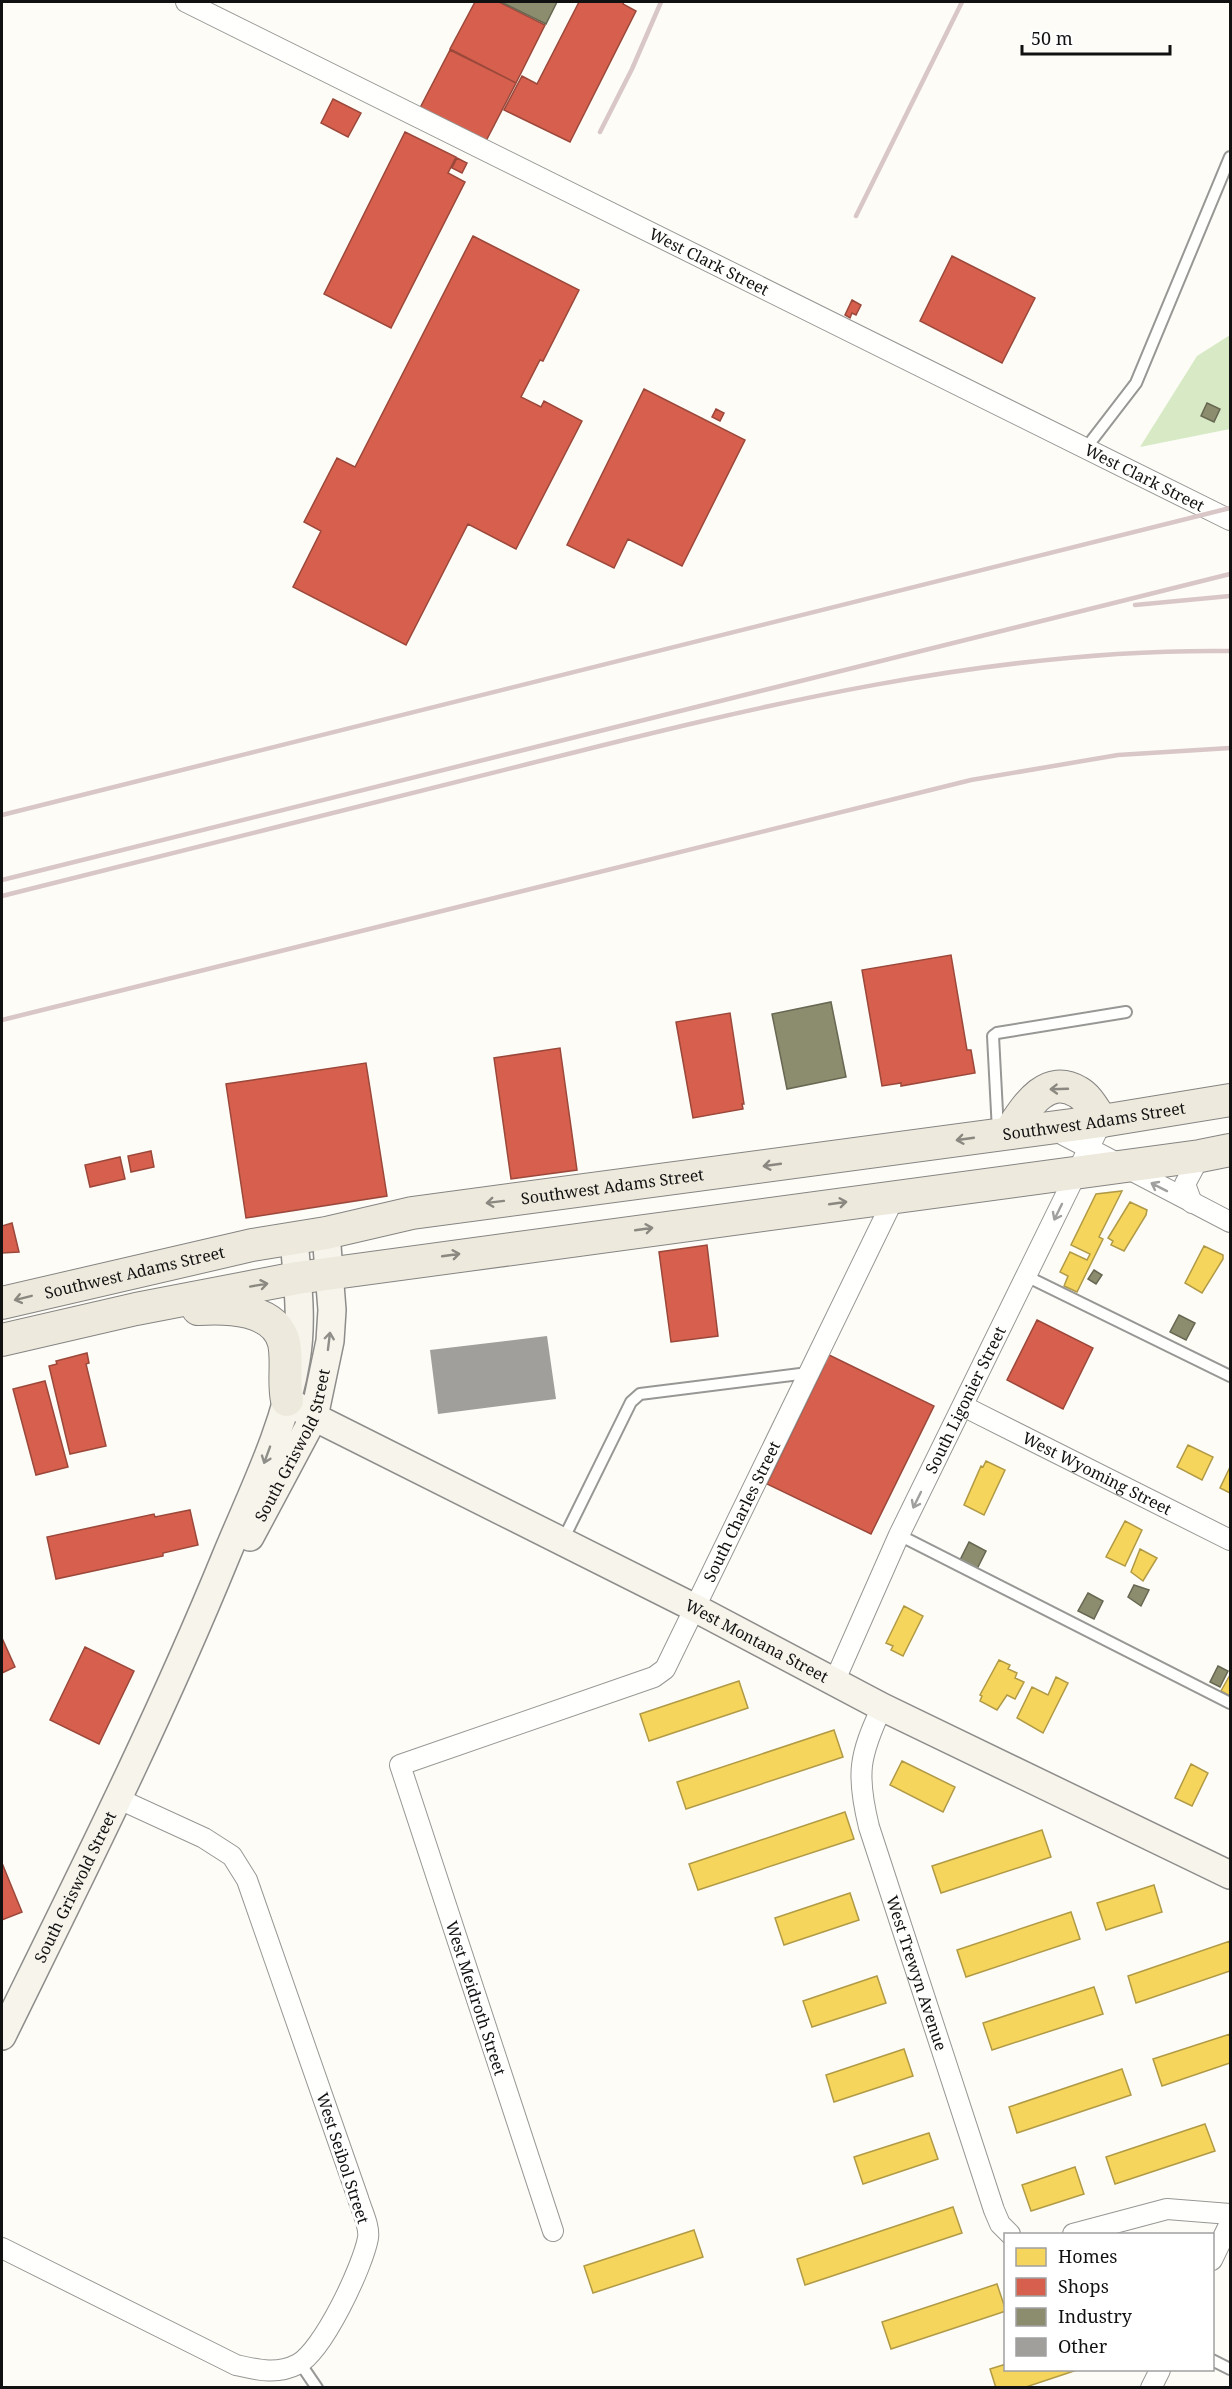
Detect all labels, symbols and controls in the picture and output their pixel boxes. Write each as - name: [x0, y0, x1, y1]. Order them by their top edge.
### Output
- scale bar: [1022, 18, 1170, 56]
- text: 50 m: [1031, 26, 1073, 50]
- street label: West Clark Street: [646, 223, 773, 301]
- street label: West Clark Street: [1081, 439, 1208, 517]
- one-way arrow: [1049, 1083, 1069, 1095]
- street label: Southwest Adams Street: [1001, 1096, 1187, 1145]
- one-way arrow: [955, 1134, 975, 1145]
- one-way arrow: [762, 1160, 782, 1171]
- street label: Southwest Adams Street: [520, 1163, 705, 1209]
- one-way arrow: [1151, 1180, 1169, 1192]
- one-way arrow: [486, 1196, 505, 1207]
- one-way arrow: [827, 1198, 847, 1209]
- one-way arrow: [1052, 1202, 1063, 1220]
- one-way arrow: [634, 1223, 654, 1234]
- street label: Southwest Adams Street: [42, 1241, 227, 1304]
- one-way arrow: [441, 1250, 461, 1261]
- one-way arrow: [248, 1279, 268, 1290]
- one-way arrow: [14, 1293, 33, 1304]
- street label: South Ligonier Street: [920, 1322, 1011, 1477]
- one-way arrow: [324, 1332, 335, 1352]
- street label: South Griswold Street: [249, 1366, 335, 1525]
- street label: West Wyoming Street: [1019, 1427, 1176, 1520]
- street label: South Charles Street: [698, 1437, 785, 1586]
- one-way arrow: [261, 1445, 272, 1464]
- one-way arrow: [910, 1491, 922, 1509]
- street label: West Montana Street: [682, 1594, 832, 1688]
- street label: South Griswold Street: [29, 1807, 121, 1966]
- street label: West Trewyn Avenue: [881, 1893, 952, 2053]
- street label: West Meidroth Street: [441, 1918, 511, 2078]
- street label: West Seibol Street: [311, 2090, 375, 2227]
- legend: [1004, 2233, 1214, 2371]
- text: Homes: [1058, 2244, 1117, 2268]
- text: Shops: [1058, 2274, 1109, 2298]
- text: Industry: [1058, 2304, 1133, 2328]
- text: Other: [1058, 2334, 1108, 2358]

